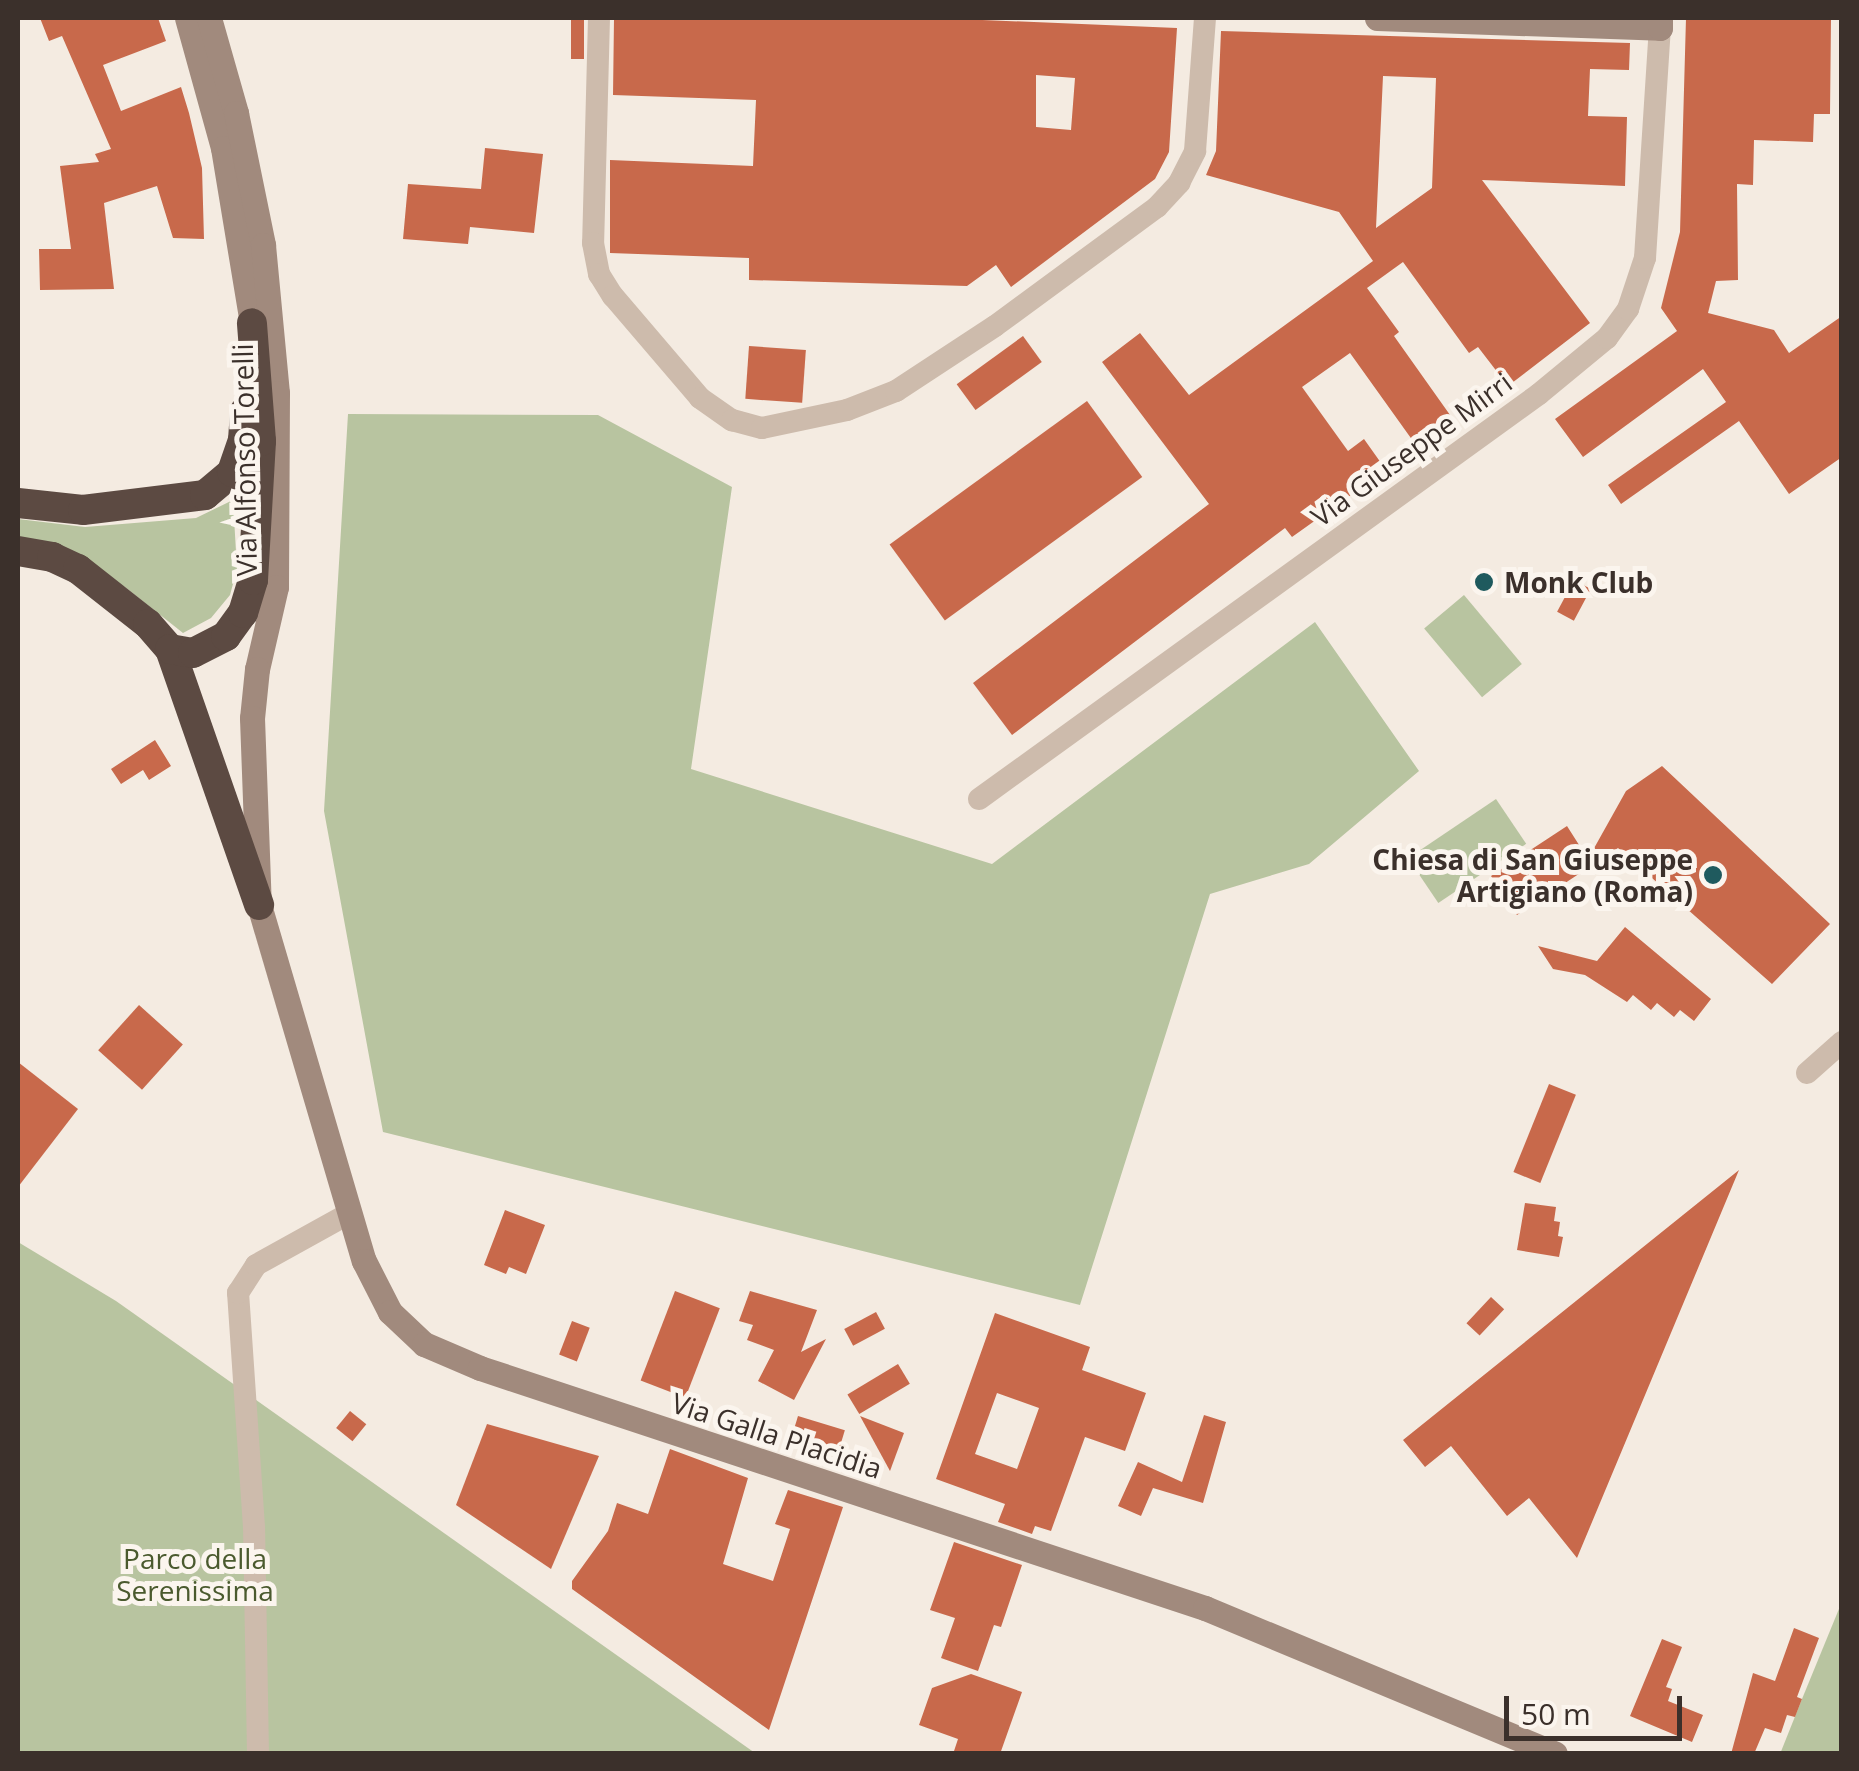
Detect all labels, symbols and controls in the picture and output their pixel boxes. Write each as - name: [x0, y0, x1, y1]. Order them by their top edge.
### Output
- street label: Via Alfonso Torelli: [225, 343, 263, 577]
- street label: Via Giuseppe Mirri: [1304, 365, 1518, 533]
- place label: Monk Club: [1504, 565, 1653, 599]
- marker: Monk Club: [1473, 571, 1495, 593]
- place label: Chiesa di San Giuseppe Artigiano (Roma): [1372, 842, 1693, 908]
- marker: Chiesa di San Giuseppe Artigiano (Roma): [1702, 864, 1724, 886]
- street label: Via Galla Placidia: [668, 1385, 886, 1485]
- park label: Parco della Serenissima: [116, 1541, 274, 1607]
- scale bar: [1509, 1676, 1686, 1738]
- text: 50 m: [1521, 1693, 1591, 1734]

